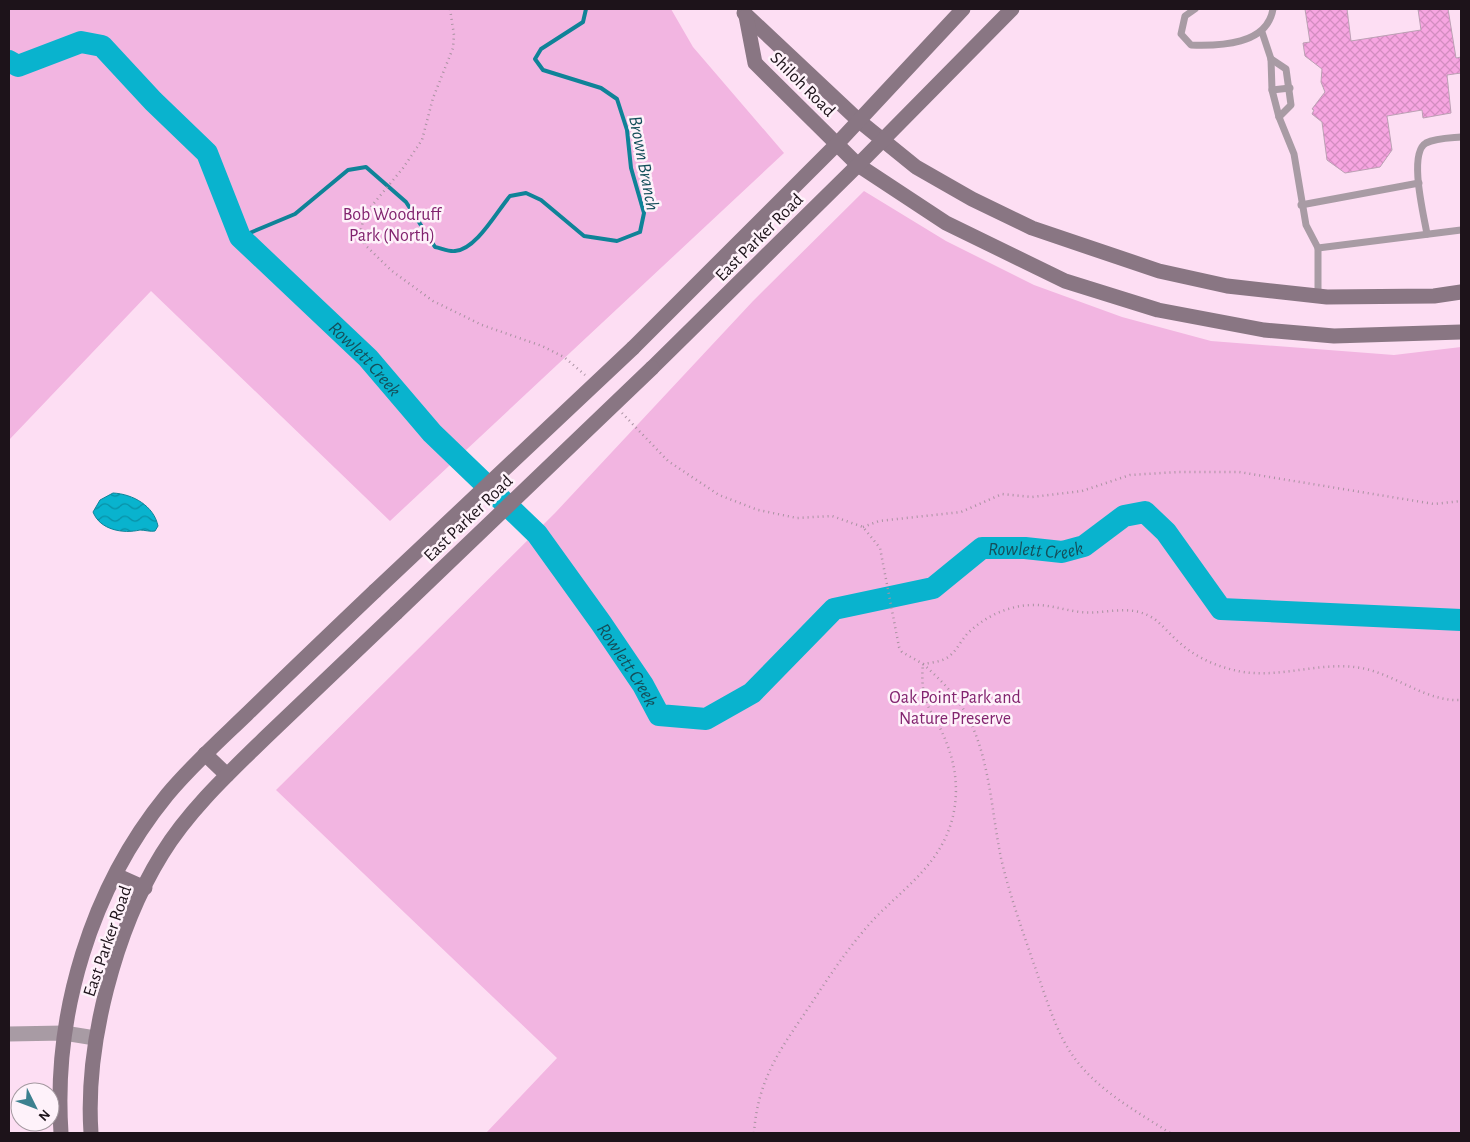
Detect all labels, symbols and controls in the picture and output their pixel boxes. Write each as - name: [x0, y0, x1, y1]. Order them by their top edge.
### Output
- street label: Shiloh Road: [766, 49, 838, 121]
- water label: Brown Branch: [625, 114, 662, 212]
- street label: East Parker Road: [712, 190, 807, 285]
- park label: Bob Woodruff Park (North): [343, 206, 443, 245]
- water label: Rowlett Creek: [325, 318, 404, 401]
- street label: East Parker Road: [421, 472, 517, 565]
- water label: Rowlett Creek: [988, 539, 1086, 563]
- water label: Rowlett Creek: [593, 620, 661, 710]
- park label: Oak Point Park and Nature Preserve: [889, 689, 1021, 728]
- street label: East Parker Road: [81, 884, 135, 999]
- north arrow: [10, 1082, 60, 1132]
- text: N: [35, 1107, 52, 1123]

